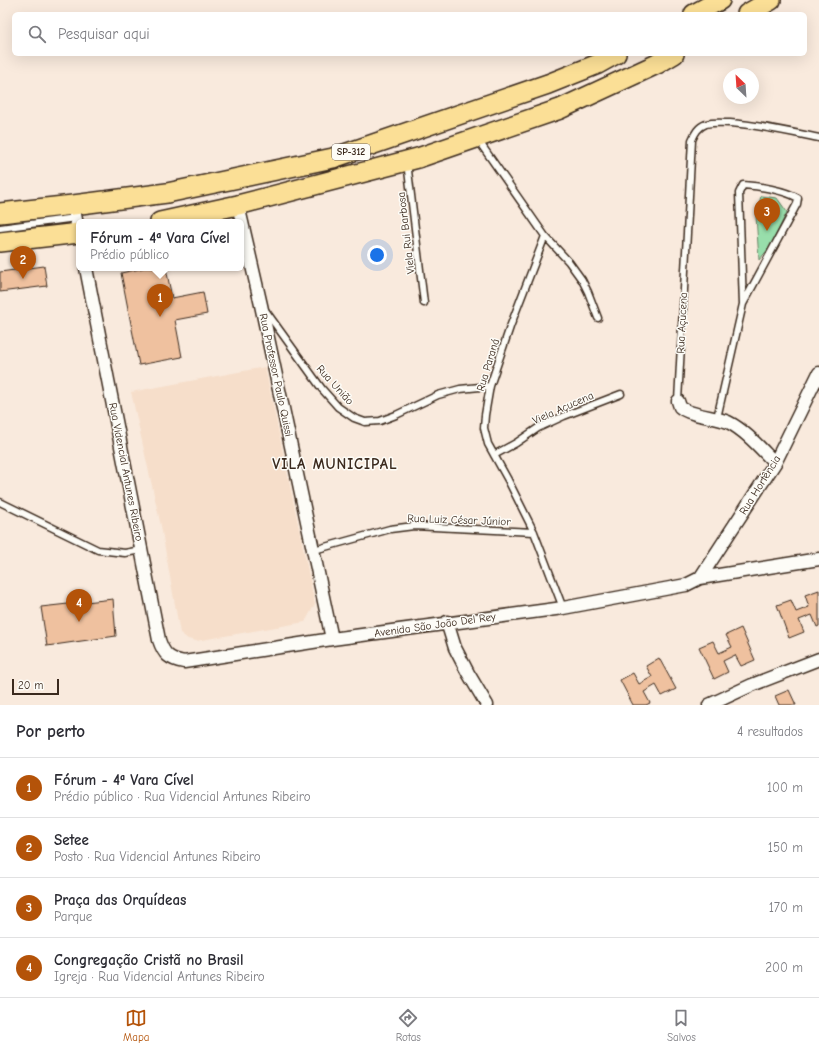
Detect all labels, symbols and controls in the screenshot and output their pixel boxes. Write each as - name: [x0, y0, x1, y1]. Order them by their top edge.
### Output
- search box: [12, 12, 807, 56]
- icon: search: [26, 23, 48, 45]
- text: Pesquisar aqui: [58, 25, 150, 43]
- north arrow: [723, 68, 759, 104]
- road number: SP-312: [332, 144, 370, 160]
- street label: Viela Rui Barbosa: [395, 191, 417, 275]
- pin: 3: [754, 198, 780, 231]
- popup: [76, 219, 244, 271]
- text: Fórum - 4ª Vara Cível: [90, 229, 230, 247]
- your location: [367, 245, 387, 265]
- pin: 2: [10, 246, 36, 279]
- text: Prédio público: [90, 247, 169, 262]
- pin: 1: [147, 284, 173, 317]
- street label: Rua Açucena: [674, 292, 690, 354]
- street label: Rua Professor Paulo Quissi: [257, 312, 295, 438]
- street label: Rua Paraná: [474, 337, 502, 393]
- street label: Rua União: [314, 362, 356, 408]
- street label: Viela Açucena: [530, 389, 596, 427]
- street label: Rua Videncial Antunes Ribeiro: [106, 402, 146, 543]
- street label: Rua Hortência: [737, 453, 783, 517]
- district label: VILA MUNICIPAL: [272, 455, 398, 473]
- street label: Rua Luiz César Júnior: [407, 512, 512, 528]
- pin: 4: [66, 589, 92, 622]
- street label: Avenida São João Del Rey: [373, 610, 497, 640]
- scale bar: [12, 677, 59, 696]
- text: 20 m: [18, 679, 43, 692]
- text: Por perto: [16, 722, 85, 741]
- text: 4 resultados: [737, 724, 803, 739]
- text: Fórum - 4ª Vara Cível: [54, 771, 194, 789]
- text: 1: [26, 780, 32, 795]
- text: 100 m: [767, 780, 803, 795]
- text: Prédio público · Rua Videncial Antunes Ribeiro: [54, 789, 311, 804]
- text: Setee: [54, 831, 89, 849]
- text: 2: [26, 840, 32, 855]
- text: 150 m: [768, 840, 803, 855]
- text: Posto · Rua Videncial Antunes Ribeiro: [54, 849, 261, 864]
- text: Praça das Orquídeas: [54, 891, 186, 909]
- text: 3: [26, 900, 32, 915]
- text: 170 m: [769, 900, 803, 915]
- text: Parque: [54, 909, 92, 924]
- text: Congregação Cristã no Brasil: [54, 951, 243, 969]
- text: 4: [26, 960, 32, 975]
- text: 200 m: [765, 960, 803, 975]
- text: Igreja · Rua Videncial Antunes Ribeiro: [54, 969, 265, 984]
- tab: Mapa: [123, 1007, 150, 1044]
- tab: Rotas: [396, 1007, 421, 1044]
- tab: Salvos: [667, 1007, 696, 1044]

